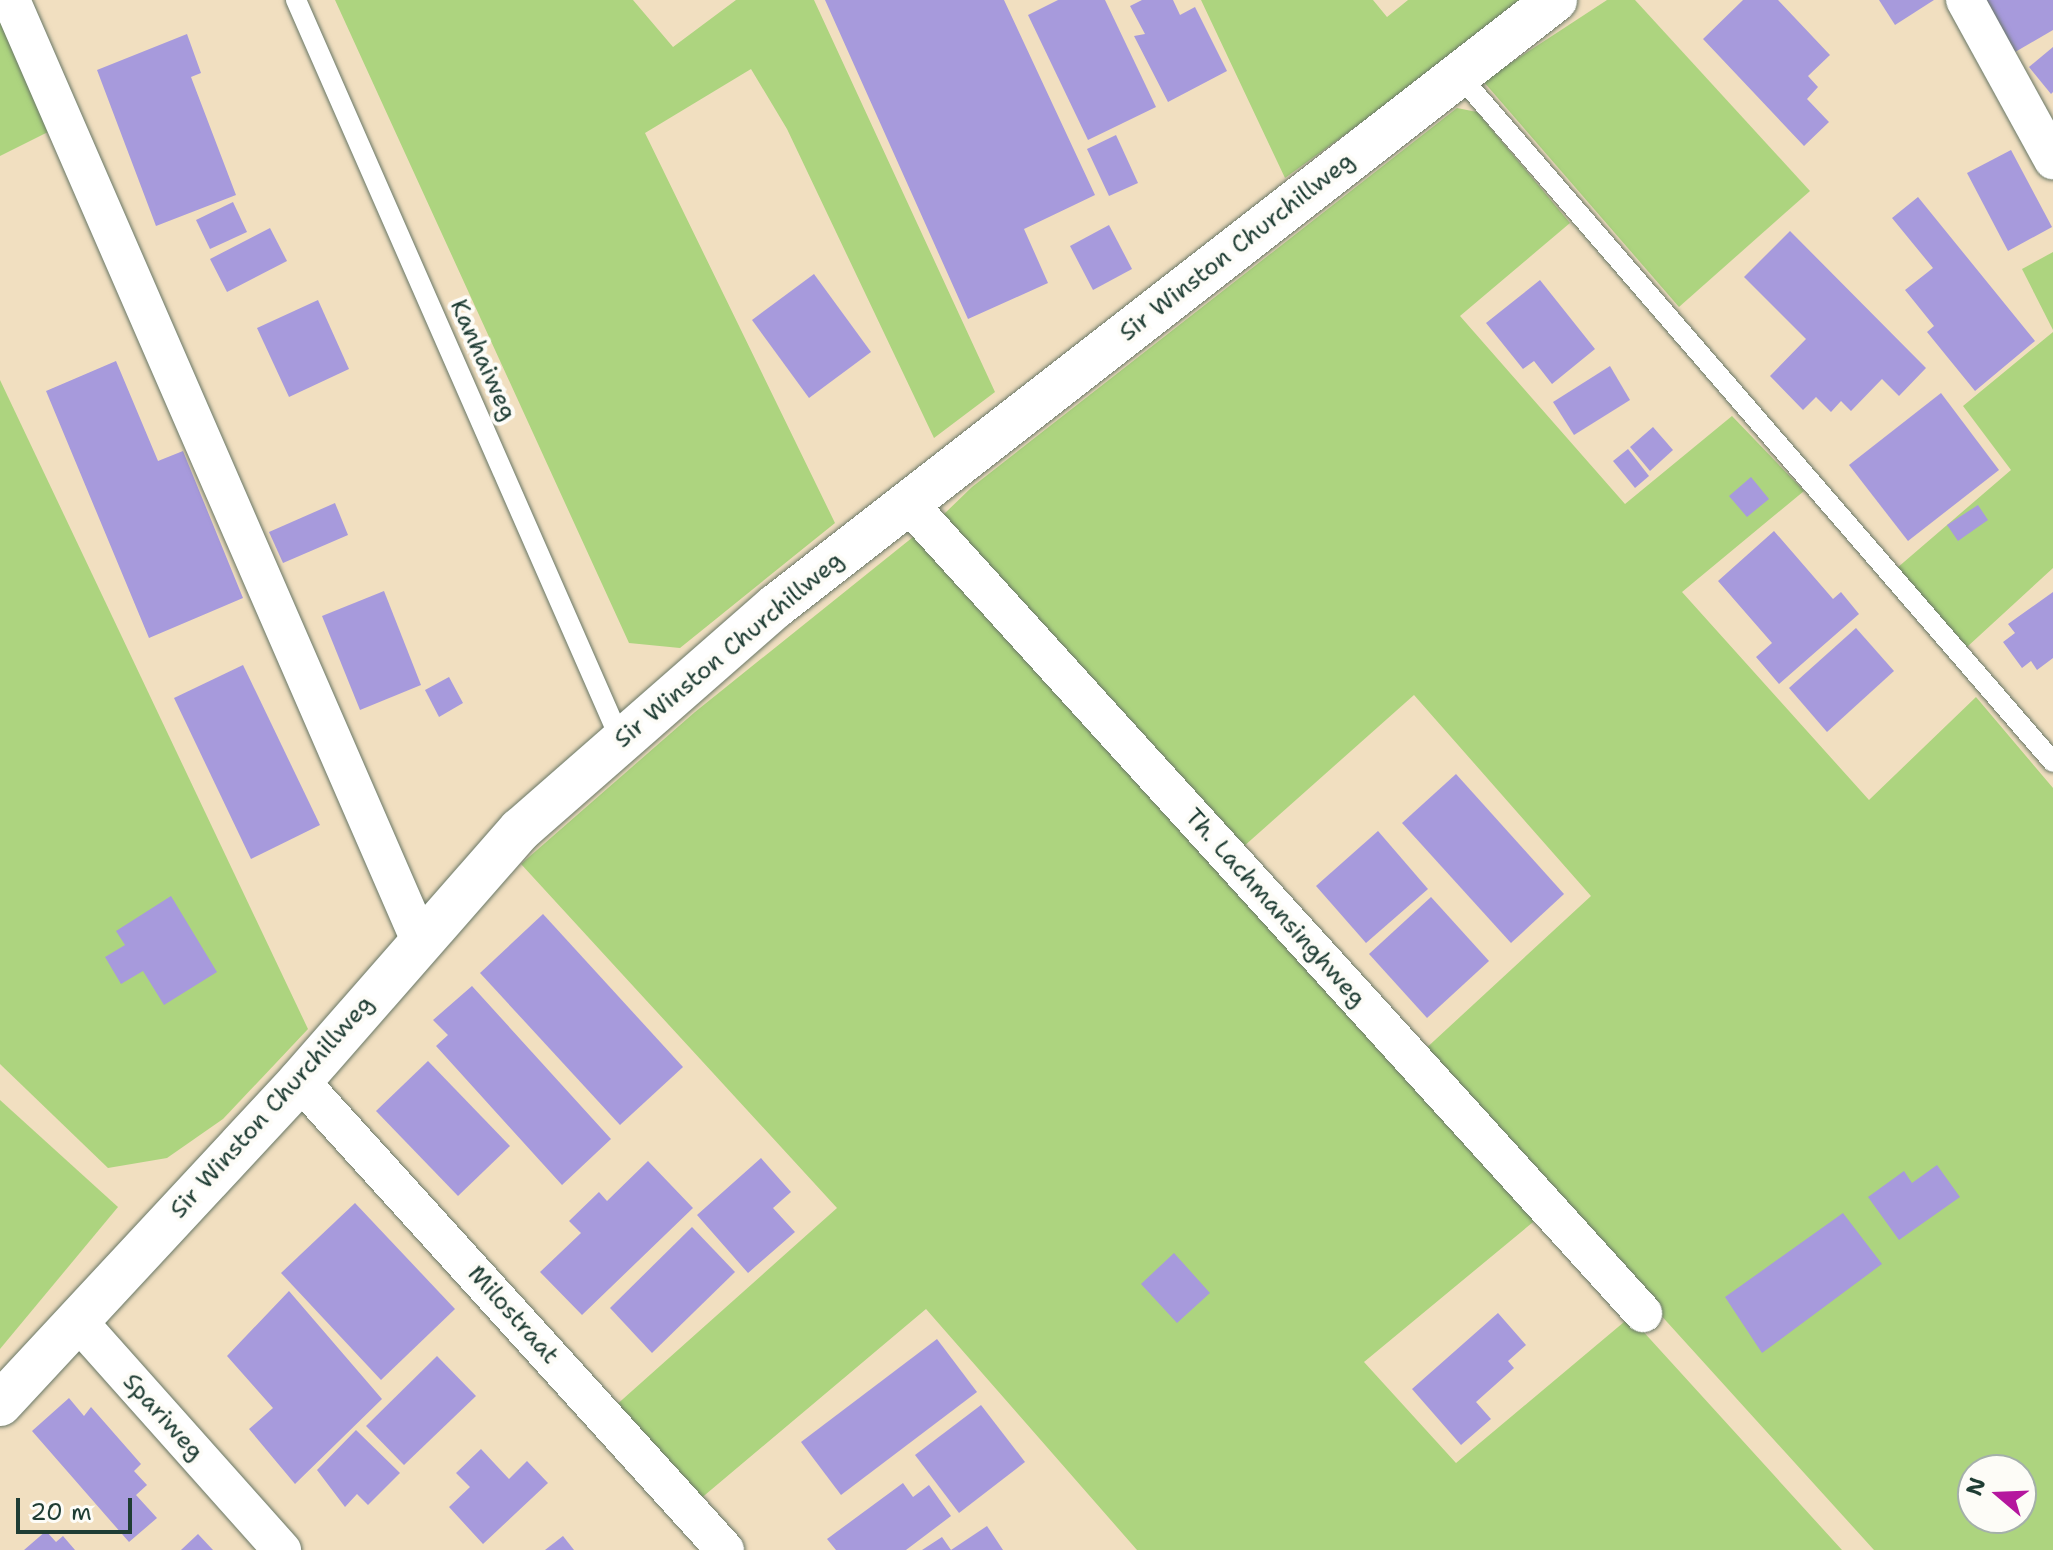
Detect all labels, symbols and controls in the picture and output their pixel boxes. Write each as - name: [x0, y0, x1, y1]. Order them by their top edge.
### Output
- street label: Sir Winston Churchillweg: [1114, 146, 1360, 348]
- street label: Kanhaiweg: [444, 295, 522, 425]
- street label: Sir Winston Churchillweg: [609, 546, 849, 754]
- street label: Th. Lachmansinghweg: [1178, 803, 1372, 1013]
- street label: Sir Winston Churchillweg: [164, 990, 380, 1224]
- street label: Milostraat: [461, 1260, 565, 1370]
- street label: Spariweg: [117, 1368, 209, 1466]
- north arrow: [1957, 1454, 2037, 1534]
- text: N: [1959, 1474, 1992, 1500]
- scale bar: [20, 1482, 136, 1532]
- text: 20 m: [30, 1496, 92, 1528]

